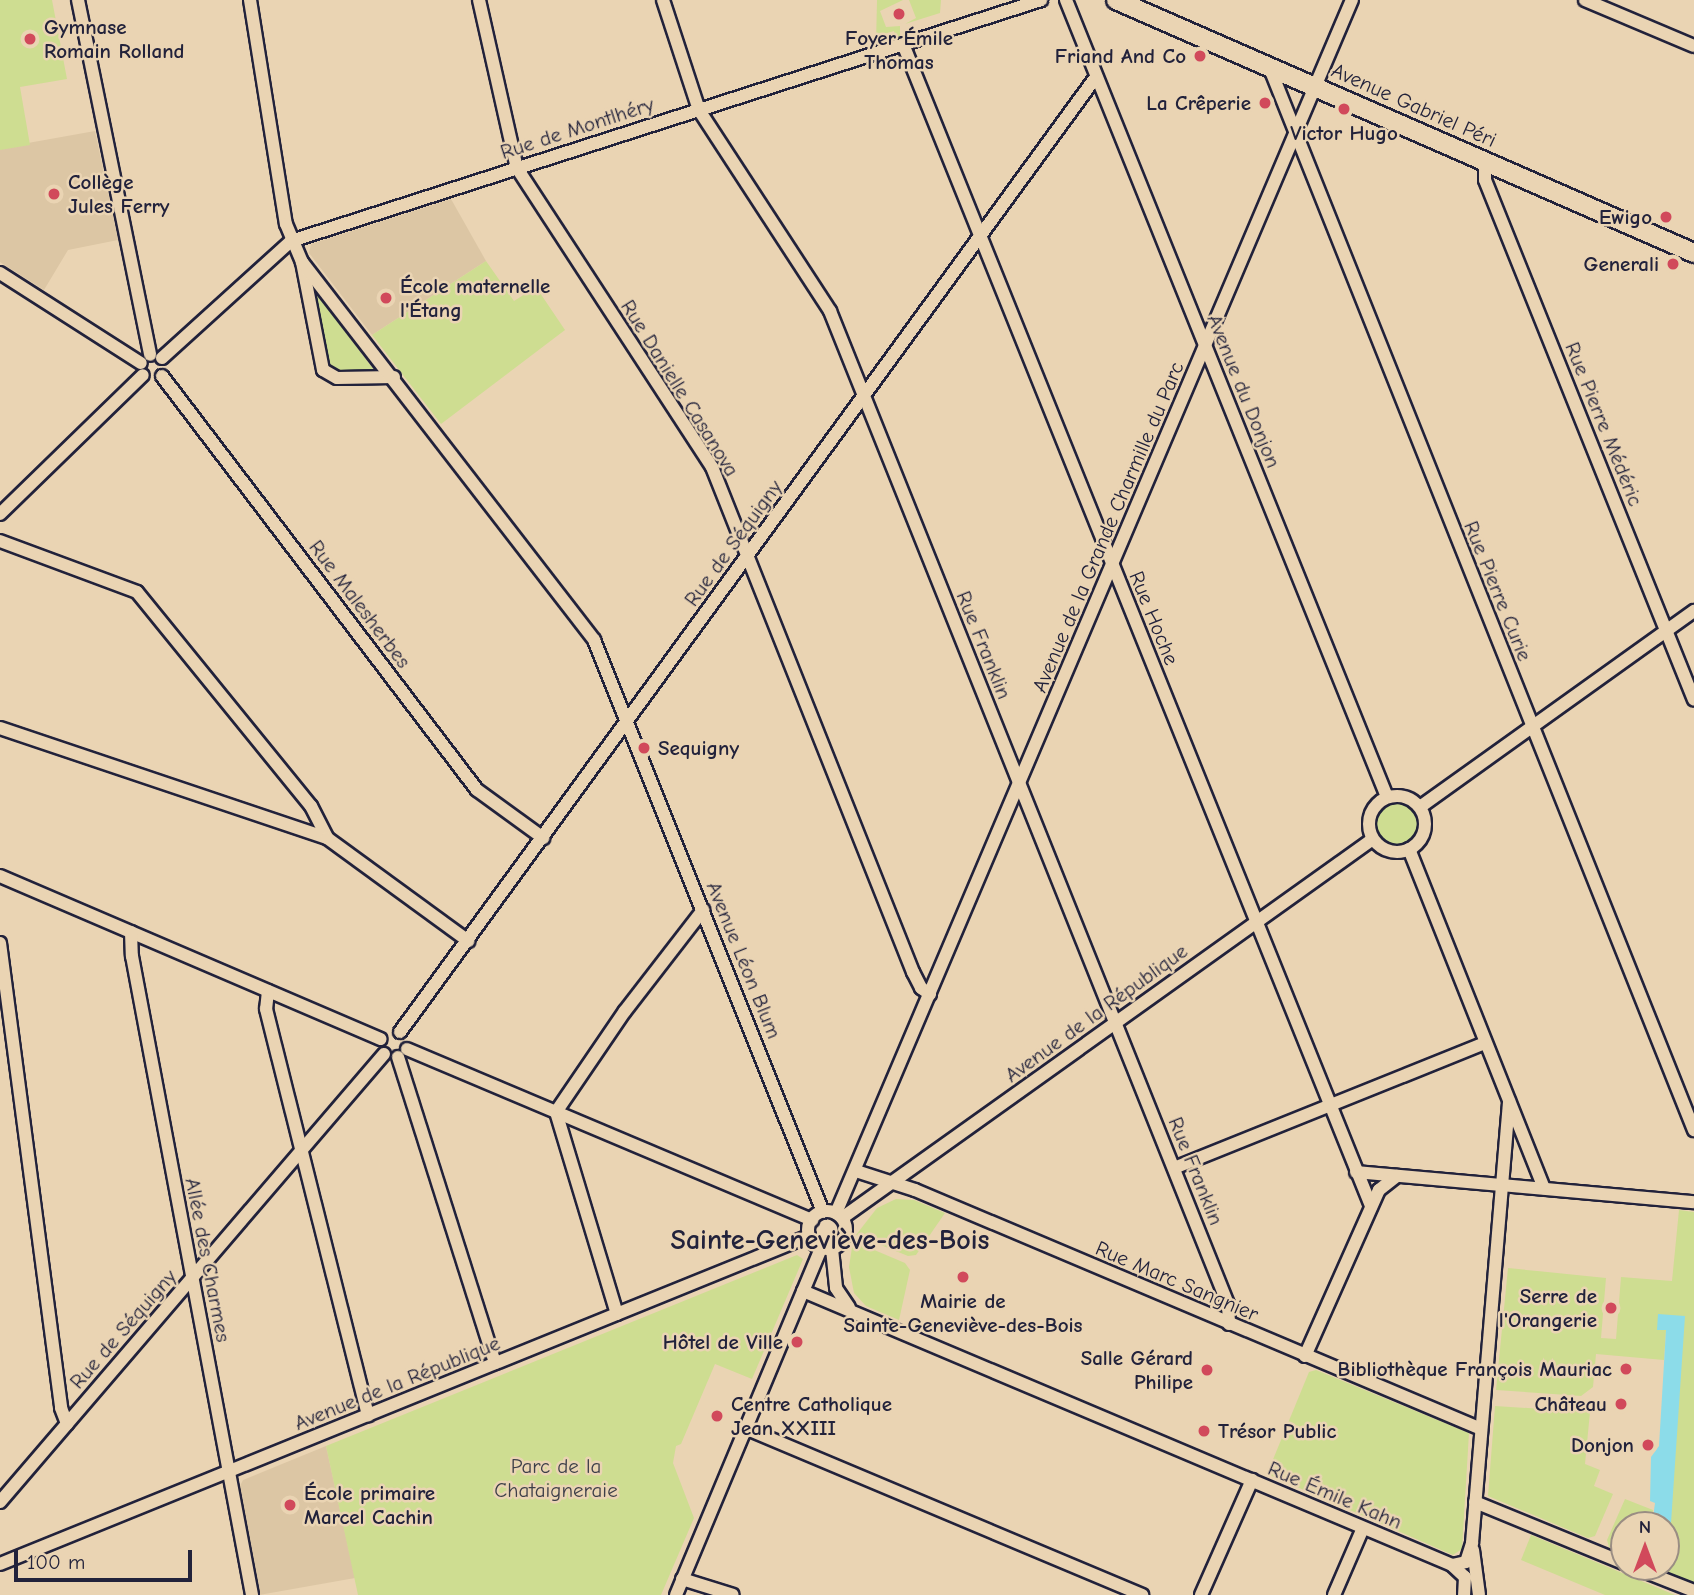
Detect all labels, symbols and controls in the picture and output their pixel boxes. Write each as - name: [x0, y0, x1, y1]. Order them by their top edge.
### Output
- marker: Foyer Émile Thomas: [891, 6, 907, 22]
- place label: Gymnase Romain Rolland: [44, 14, 185, 64]
- place label: Foyer Émile Thomas: [845, 25, 953, 75]
- marker: Gymnase Romain Rolland: [22, 31, 38, 47]
- place label: Friand And Co: [1055, 43, 1186, 69]
- marker: Friand And Co: [1192, 48, 1208, 64]
- street label: Avenue Gabriel Péri: [1328, 57, 1500, 153]
- place label: La Crêperie: [1146, 90, 1251, 116]
- street label: Rue de Montlhéry: [497, 91, 657, 165]
- marker: La Crêperie: [1257, 95, 1273, 111]
- marker: Victor Hugo: [1336, 101, 1352, 117]
- place label: Victor Hugo: [1290, 120, 1398, 146]
- place label: Collège Jules Ferry: [68, 169, 169, 219]
- marker: Collège Jules Ferry: [46, 186, 62, 202]
- place label: Ewigo: [1599, 204, 1652, 230]
- marker: Ewigo: [1658, 209, 1674, 225]
- place label: Generali: [1584, 251, 1659, 277]
- marker: Generali: [1665, 256, 1681, 272]
- place label: École maternelle l'Étang: [400, 273, 550, 323]
- marker: École maternelle l'Étang: [378, 290, 394, 306]
- street label: Rue Danielle Casanova: [615, 295, 745, 481]
- street label: Avenue du Donjon: [1202, 311, 1286, 471]
- street label: Rue Pierre Médéric: [1560, 338, 1648, 510]
- street label: Avenue de la Grande Charmille du Parc: [1027, 358, 1189, 696]
- street label: Rue de Séquigny: [679, 475, 787, 611]
- street label: Rue Pierre Curie: [1458, 517, 1538, 665]
- street label: Rue Malesherbes: [304, 535, 416, 673]
- street label: Rue Hoche: [1124, 567, 1184, 669]
- street label: Rue Franklin: [951, 587, 1017, 703]
- place label: Sequigny: [658, 735, 739, 761]
- marker: Sequigny: [636, 740, 652, 756]
- street label: Avenue Léon Blum: [701, 878, 787, 1042]
- street label: Avenue de la République: [1000, 938, 1192, 1088]
- street label: Rue Franklin: [1163, 1113, 1229, 1229]
- street label: Allée des Charmes: [180, 1176, 236, 1344]
- district label: Sainte-Geneviève-des-Bois: [671, 1223, 989, 1257]
- street label: Rue Marc Sangnier: [1092, 1235, 1262, 1327]
- street label: Rue de Séquigny: [64, 1264, 182, 1394]
- marker: Mairie de Sainte-Geneviève-des-Bois: [955, 1269, 971, 1285]
- place label: Serre de l'Orangerie: [1499, 1283, 1597, 1333]
- place label: Mairie de Sainte-Geneviève-des-Bois: [843, 1288, 1083, 1338]
- marker: Serre de l'Orangerie: [1603, 1300, 1619, 1316]
- place label: Hôtel de Ville: [663, 1329, 783, 1355]
- street label: Avenue de la République: [291, 1330, 503, 1436]
- marker: Hôtel de Ville: [789, 1334, 805, 1350]
- place label: Salle Gérard Philipe: [1081, 1345, 1193, 1395]
- place label: Bibliothèque François Mauriac: [1338, 1356, 1612, 1382]
- marker: Bibliothèque François Mauriac: [1618, 1361, 1634, 1377]
- marker: Salle Gérard Philipe: [1199, 1362, 1215, 1378]
- place label: Centre Catholique Jean XXIII: [731, 1391, 892, 1441]
- place label: Château: [1534, 1391, 1607, 1417]
- marker: Château: [1613, 1396, 1629, 1412]
- marker: Centre Catholique Jean XXIII: [709, 1408, 725, 1424]
- place label: Trésor Public: [1218, 1418, 1336, 1444]
- marker: Trésor Public: [1196, 1423, 1212, 1439]
- place label: Donjon: [1571, 1432, 1634, 1458]
- marker: Donjon: [1640, 1437, 1656, 1453]
- park label: Parc de la Chataigneraie: [494, 1453, 618, 1503]
- street label: Rue Émile Kahn: [1264, 1455, 1406, 1535]
- place label: École primaire Marcel Cachin: [304, 1480, 435, 1530]
- marker: École primaire Marcel Cachin: [282, 1497, 298, 1513]
- north arrow: [1610, 1511, 1680, 1581]
- text: N: [1639, 1516, 1651, 1538]
- scale bar: [18, 1536, 196, 1580]
- text: 100 m: [27, 1550, 85, 1574]

